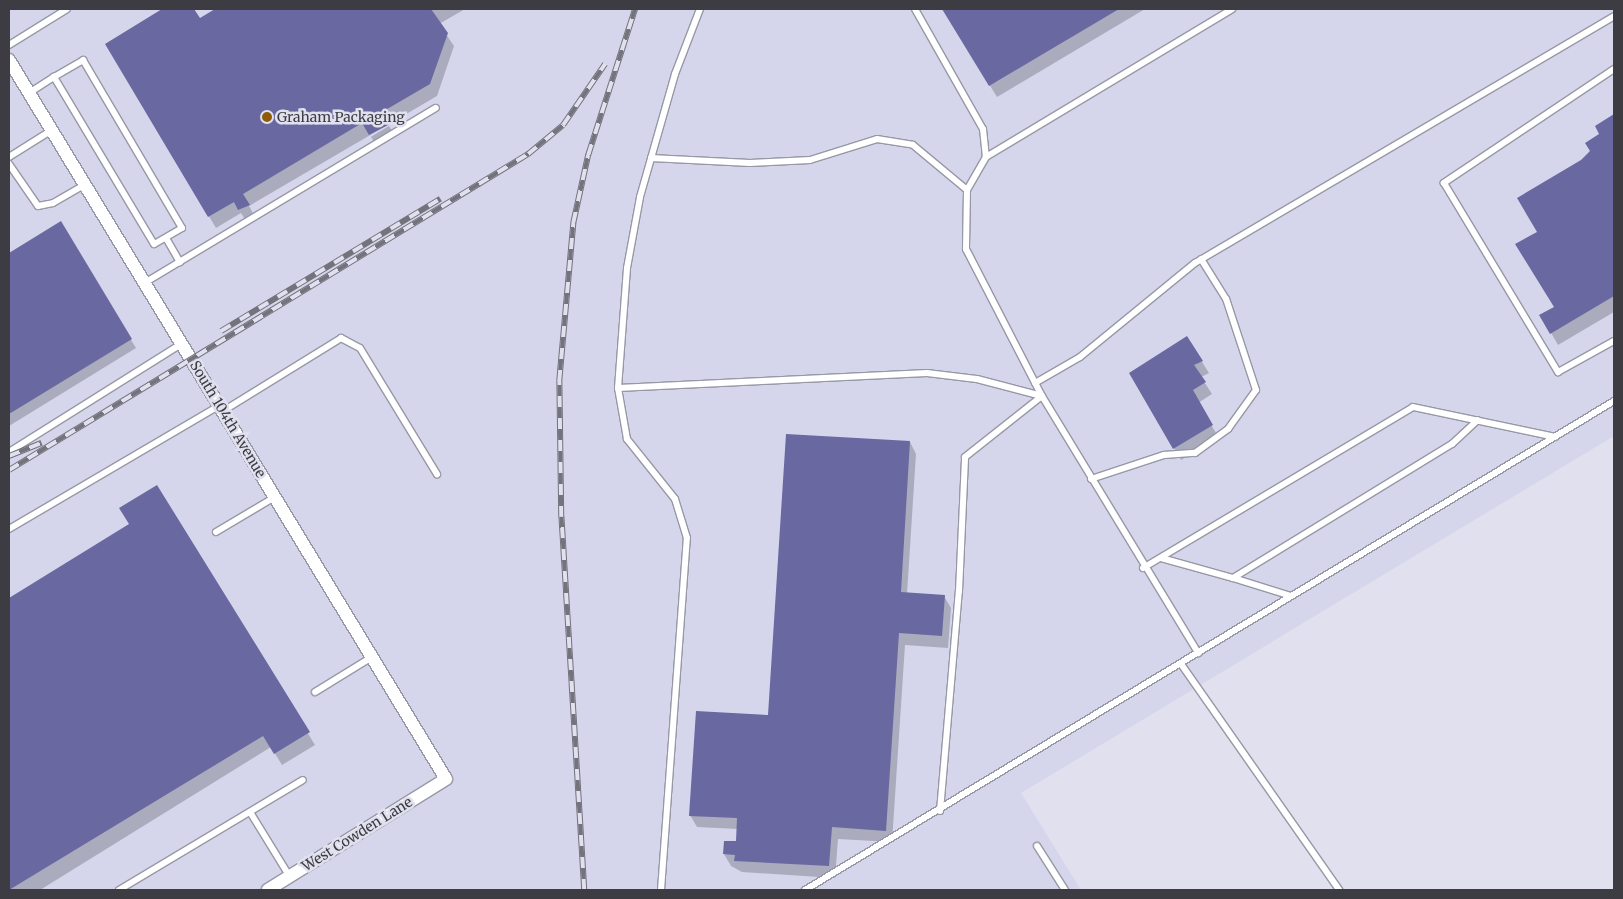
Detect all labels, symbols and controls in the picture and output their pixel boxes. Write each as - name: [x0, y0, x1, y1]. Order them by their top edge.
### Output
- place label: Graham Packaging: [277, 109, 405, 125]
- marker: Graham Packaging: [261, 111, 273, 123]
- street label: South 104th Avenue: [186, 358, 270, 480]
- street label: West Cowden Lane: [299, 793, 415, 875]

